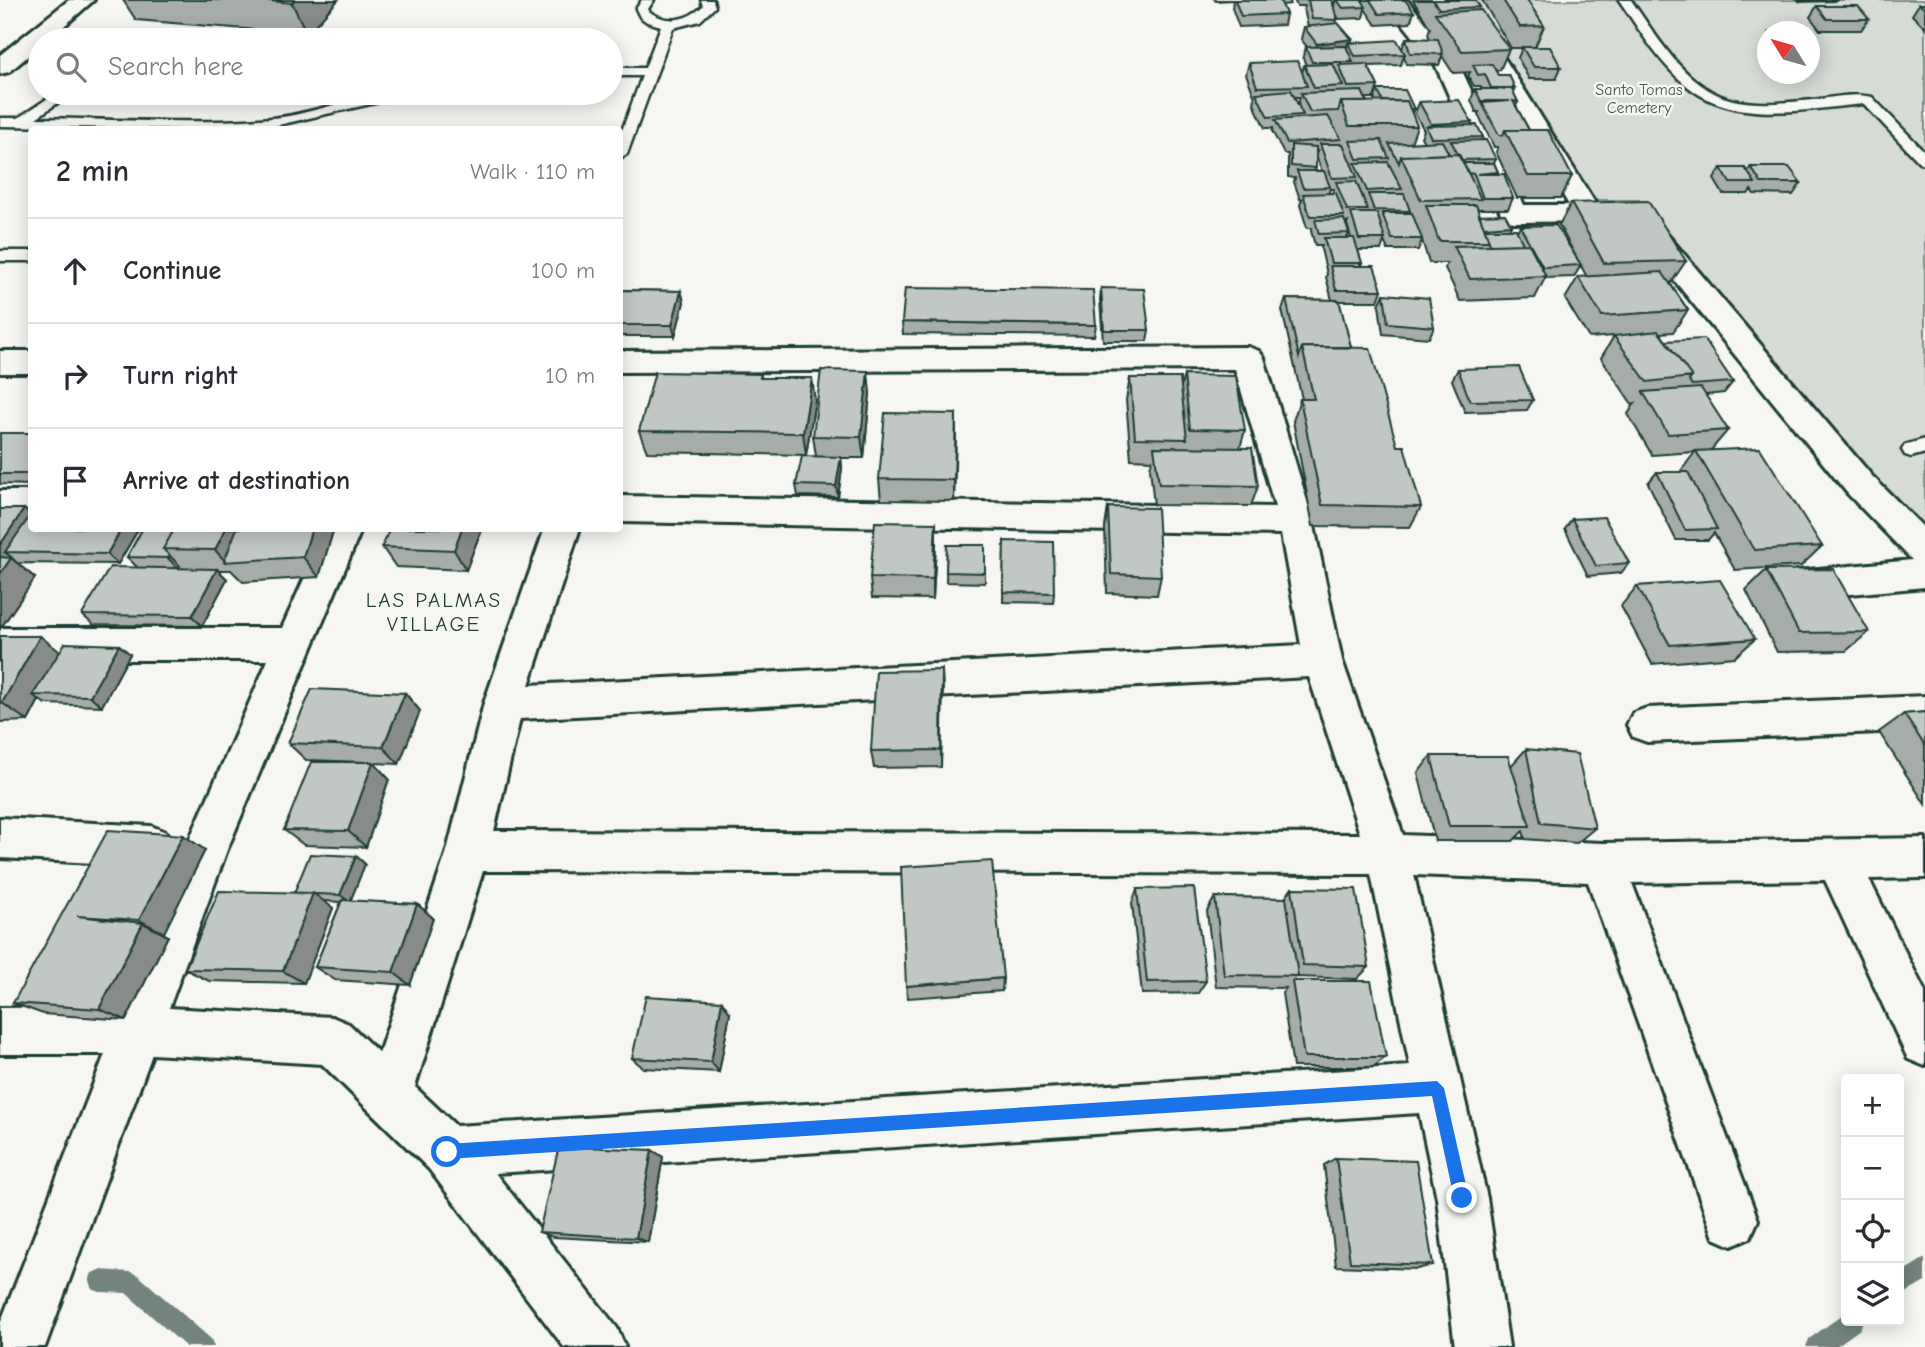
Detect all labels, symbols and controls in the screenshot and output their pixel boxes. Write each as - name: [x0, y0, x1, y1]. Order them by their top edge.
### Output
- north arrow: [1757, 21, 1820, 84]
- search box: [28, 28, 623, 105]
- icon: search: [52, 48, 90, 86]
- text: Search here: [108, 52, 243, 82]
- park label: Santo Tomas Cemetery: [1595, 81, 1683, 117]
- text: 2 min: [56, 154, 129, 189]
- text: Walk · 110 m: [470, 158, 595, 185]
- icon: ahead: [56, 252, 94, 290]
- text: Continue: [123, 256, 221, 286]
- text: 100 m: [531, 257, 595, 284]
- icon: right: [56, 357, 94, 395]
- text: Turn right: [123, 361, 237, 391]
- text: 10 m: [545, 362, 595, 389]
- icon: arrive: [56, 462, 94, 500]
- text: Arrive at destination: [123, 466, 350, 496]
- district label: LAS PALMAS VILLAGE: [366, 588, 502, 636]
- map controls: [1841, 1074, 1904, 1326]
- button: +: [1841, 1074, 1904, 1137]
- route start: [431, 1136, 462, 1167]
- button: −: [1841, 1137, 1904, 1200]
- route end: [1446, 1182, 1477, 1213]
- button: locate: [1841, 1200, 1904, 1263]
- button: layers: [1841, 1263, 1904, 1326]

